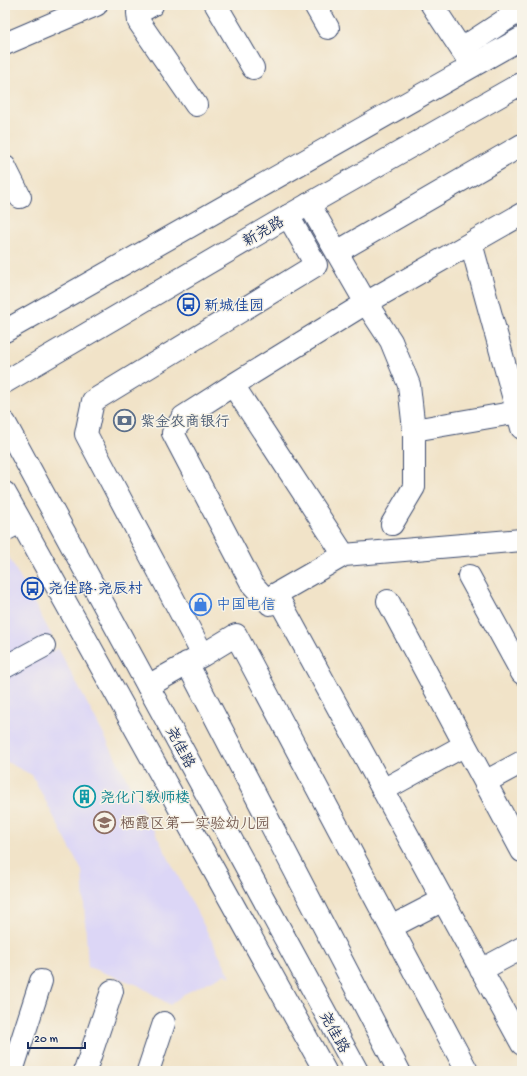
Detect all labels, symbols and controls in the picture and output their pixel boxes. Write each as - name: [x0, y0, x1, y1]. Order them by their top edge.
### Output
- street label: 新尧路: [240, 214, 288, 252]
- bus stop icon: 新城佳园: [175, 292, 201, 318]
- place label: 新城佳园: [204, 297, 264, 316]
- bank icon: 紫金农商银行: [111, 408, 137, 434]
- place label: 紫金农商银行: [140, 413, 230, 432]
- bus stop icon: 尧佳路·尧辰村: [19, 575, 45, 601]
- place label: 尧佳路·尧辰村: [48, 580, 143, 599]
- shop icon: 中国电信: [187, 591, 213, 617]
- place label: 中国电信: [216, 597, 276, 615]
- street label: 尧佳路: [161, 723, 199, 772]
- building icon: 尧化门教师楼: [71, 784, 97, 810]
- place label: 尧化门教师楼: [100, 790, 190, 808]
- school or university icon: 栖霞区第一实验幼儿园: [91, 810, 117, 836]
- place label: 栖霞区第一实验幼儿园: [120, 815, 270, 834]
- street label: 尧佳路: [314, 1008, 353, 1057]
- scale bar: [28, 1024, 85, 1050]
- text: 20 m: [34, 1033, 59, 1047]

